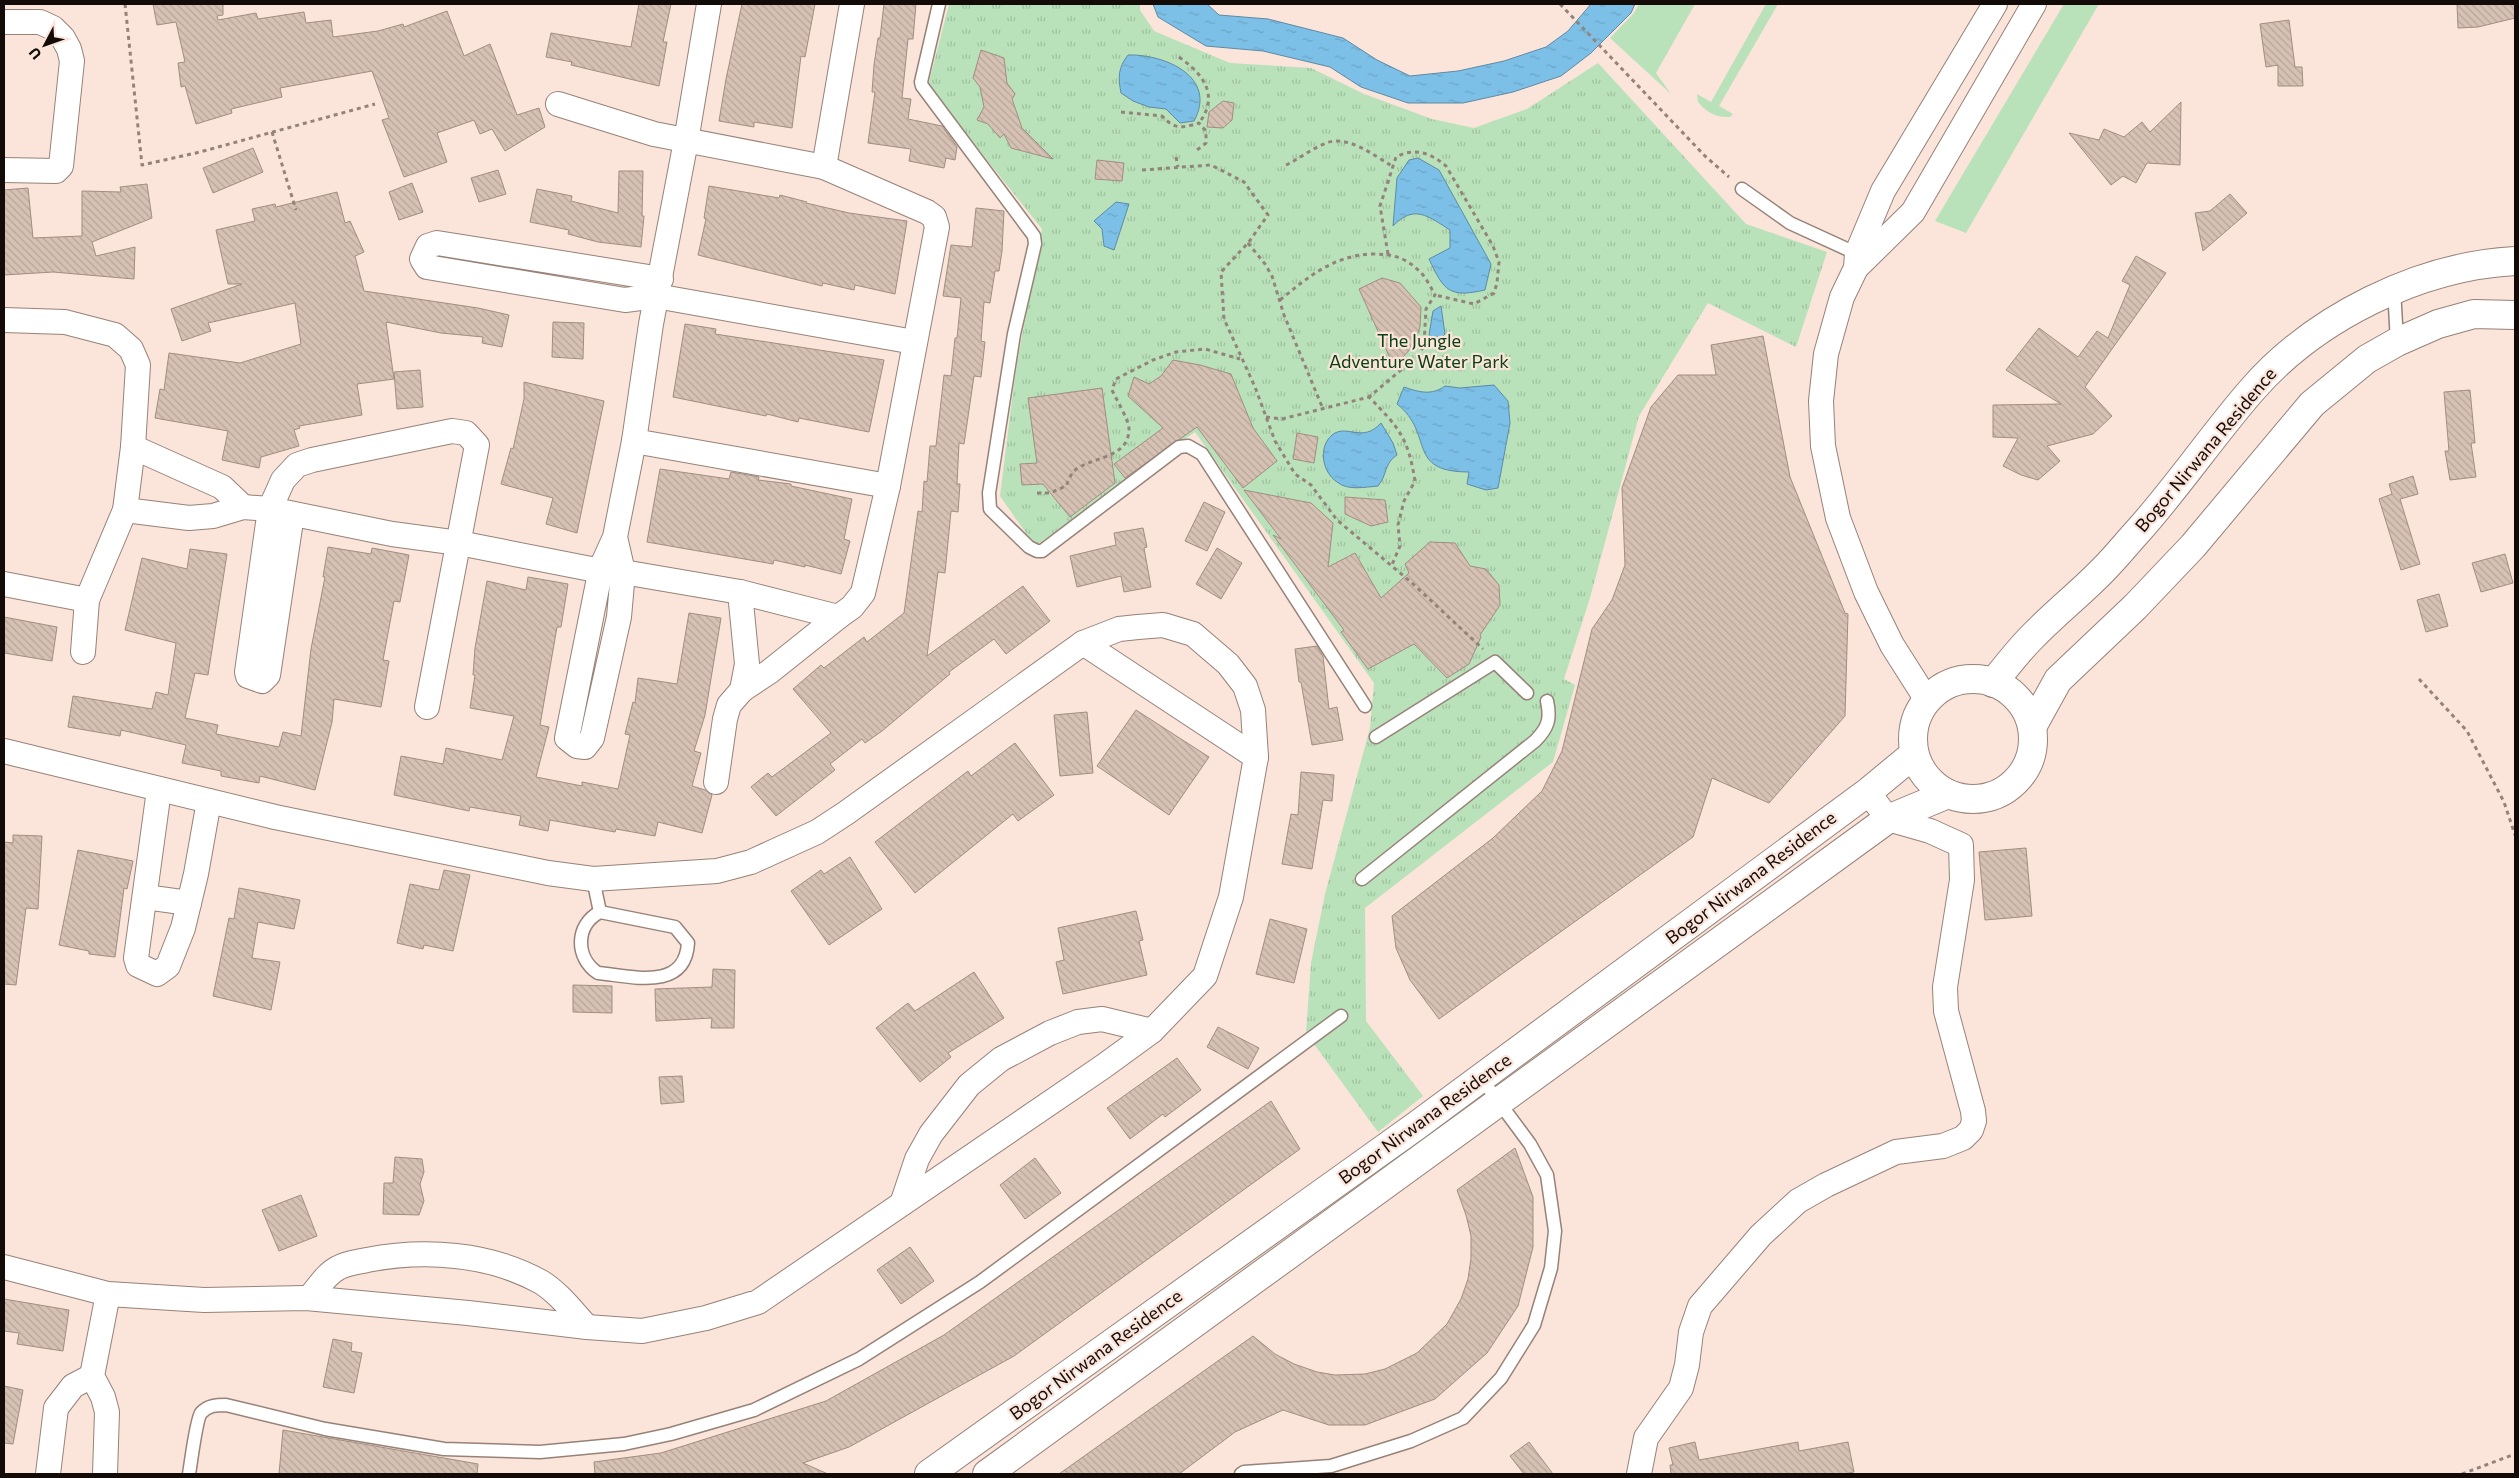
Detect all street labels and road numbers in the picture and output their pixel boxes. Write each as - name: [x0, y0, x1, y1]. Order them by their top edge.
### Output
- street label: Bogor Nirwana Residence: [2130, 363, 2280, 536]
- street label: Bogor Nirwana Residence: [1661, 806, 1840, 949]
- street label: Bogor Nirwana Residence: [1334, 1048, 1515, 1188]
- street label: Bogor Nirwana Residence: [1005, 1284, 1186, 1424]

